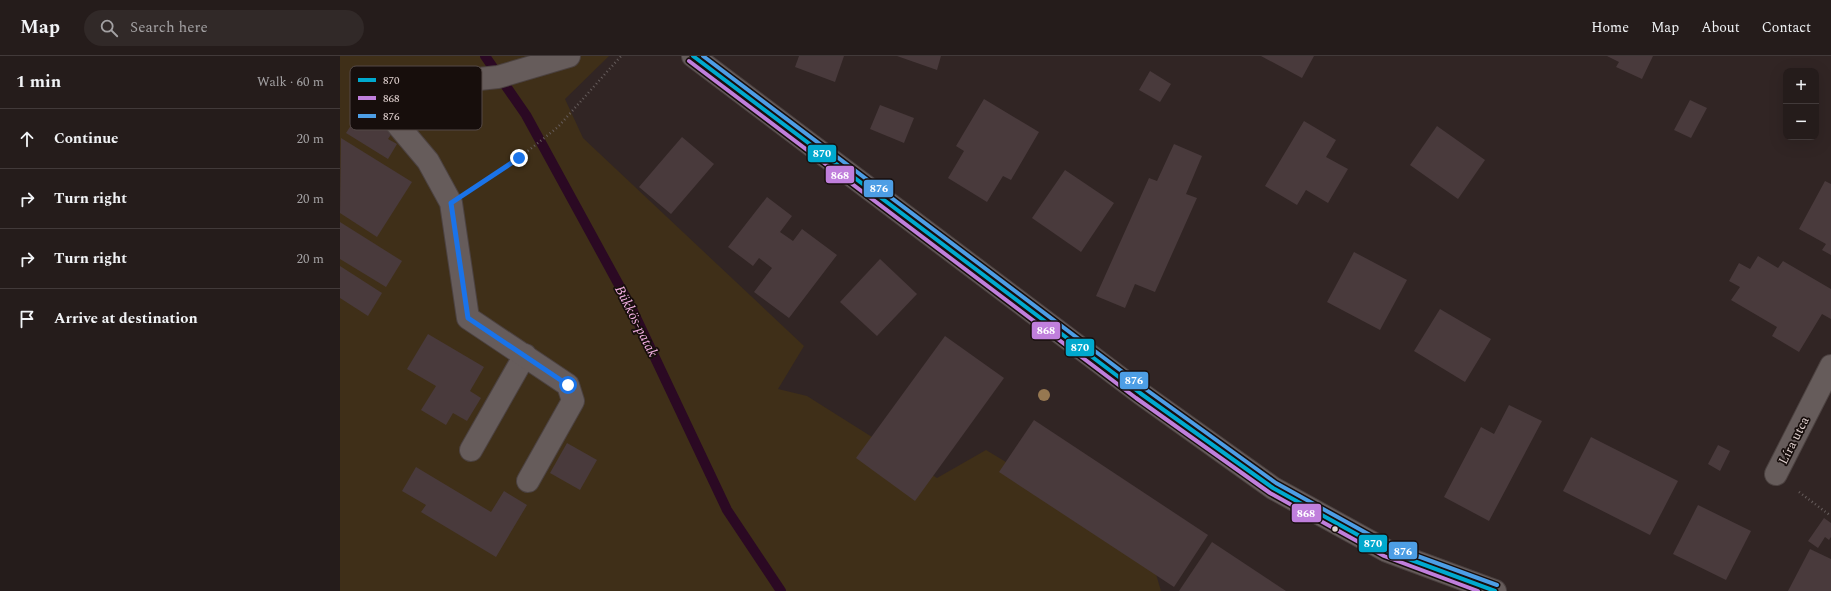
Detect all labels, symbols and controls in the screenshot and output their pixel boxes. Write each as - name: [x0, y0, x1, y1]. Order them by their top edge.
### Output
- search box: [84, 10, 364, 46]
- text: Map: [20, 13, 60, 42]
- text: Search here: [130, 16, 208, 39]
- icon: search: [98, 17, 120, 39]
- text: Home: [1591, 17, 1629, 38]
- text: Map: [1651, 17, 1679, 38]
- text: About: [1701, 17, 1740, 38]
- text: Contact: [1762, 17, 1811, 38]
- legend: [350, 66, 482, 130]
- map controls: [1783, 68, 1819, 140]
- button: +: [1783, 68, 1819, 104]
- text: 1 min: [16, 69, 61, 95]
- text: Walk · 60 m: [257, 72, 324, 92]
- text: 870: [383, 72, 400, 89]
- text: 868: [383, 90, 400, 107]
- button: −: [1783, 104, 1819, 140]
- text: 876: [383, 108, 400, 125]
- text: Continue: [54, 127, 119, 150]
- icon: ahead: [16, 128, 38, 150]
- text: 20 m: [297, 129, 324, 149]
- line badge: 870: [807, 144, 837, 163]
- text: 870: [813, 145, 831, 162]
- route end: [510, 149, 528, 167]
- line badge: 868: [825, 165, 855, 184]
- text: 868: [831, 167, 849, 184]
- line badge: 876: [863, 179, 894, 198]
- text: 876: [870, 180, 888, 197]
- text: Turn right: [54, 187, 127, 210]
- icon: right: [16, 188, 38, 210]
- text: 20 m: [297, 189, 324, 209]
- text: Turn right: [54, 247, 127, 270]
- icon: right: [16, 248, 38, 270]
- text: 20 m: [297, 249, 324, 269]
- water label: Bükkös-patak: [609, 282, 664, 361]
- text: Arrive at destination: [54, 307, 198, 330]
- icon: arrive: [16, 308, 38, 330]
- line badge: 868: [1031, 321, 1061, 340]
- text: 868: [1037, 322, 1055, 339]
- line badge: 870: [1065, 338, 1095, 357]
- text: 870: [1071, 339, 1089, 356]
- line badge: 876: [1119, 371, 1149, 390]
- text: 876: [1125, 372, 1143, 389]
- route start: [559, 376, 577, 394]
- street label: Líra utca: [1773, 412, 1815, 468]
- line badge: 868: [1291, 503, 1322, 523]
- text: 868: [1297, 505, 1315, 522]
- unlabelled marker: [1330, 524, 1340, 534]
- line badge: 870: [1358, 534, 1388, 553]
- text: 870: [1364, 535, 1382, 552]
- line badge: 876: [1388, 541, 1418, 560]
- text: 876: [1394, 543, 1412, 560]

